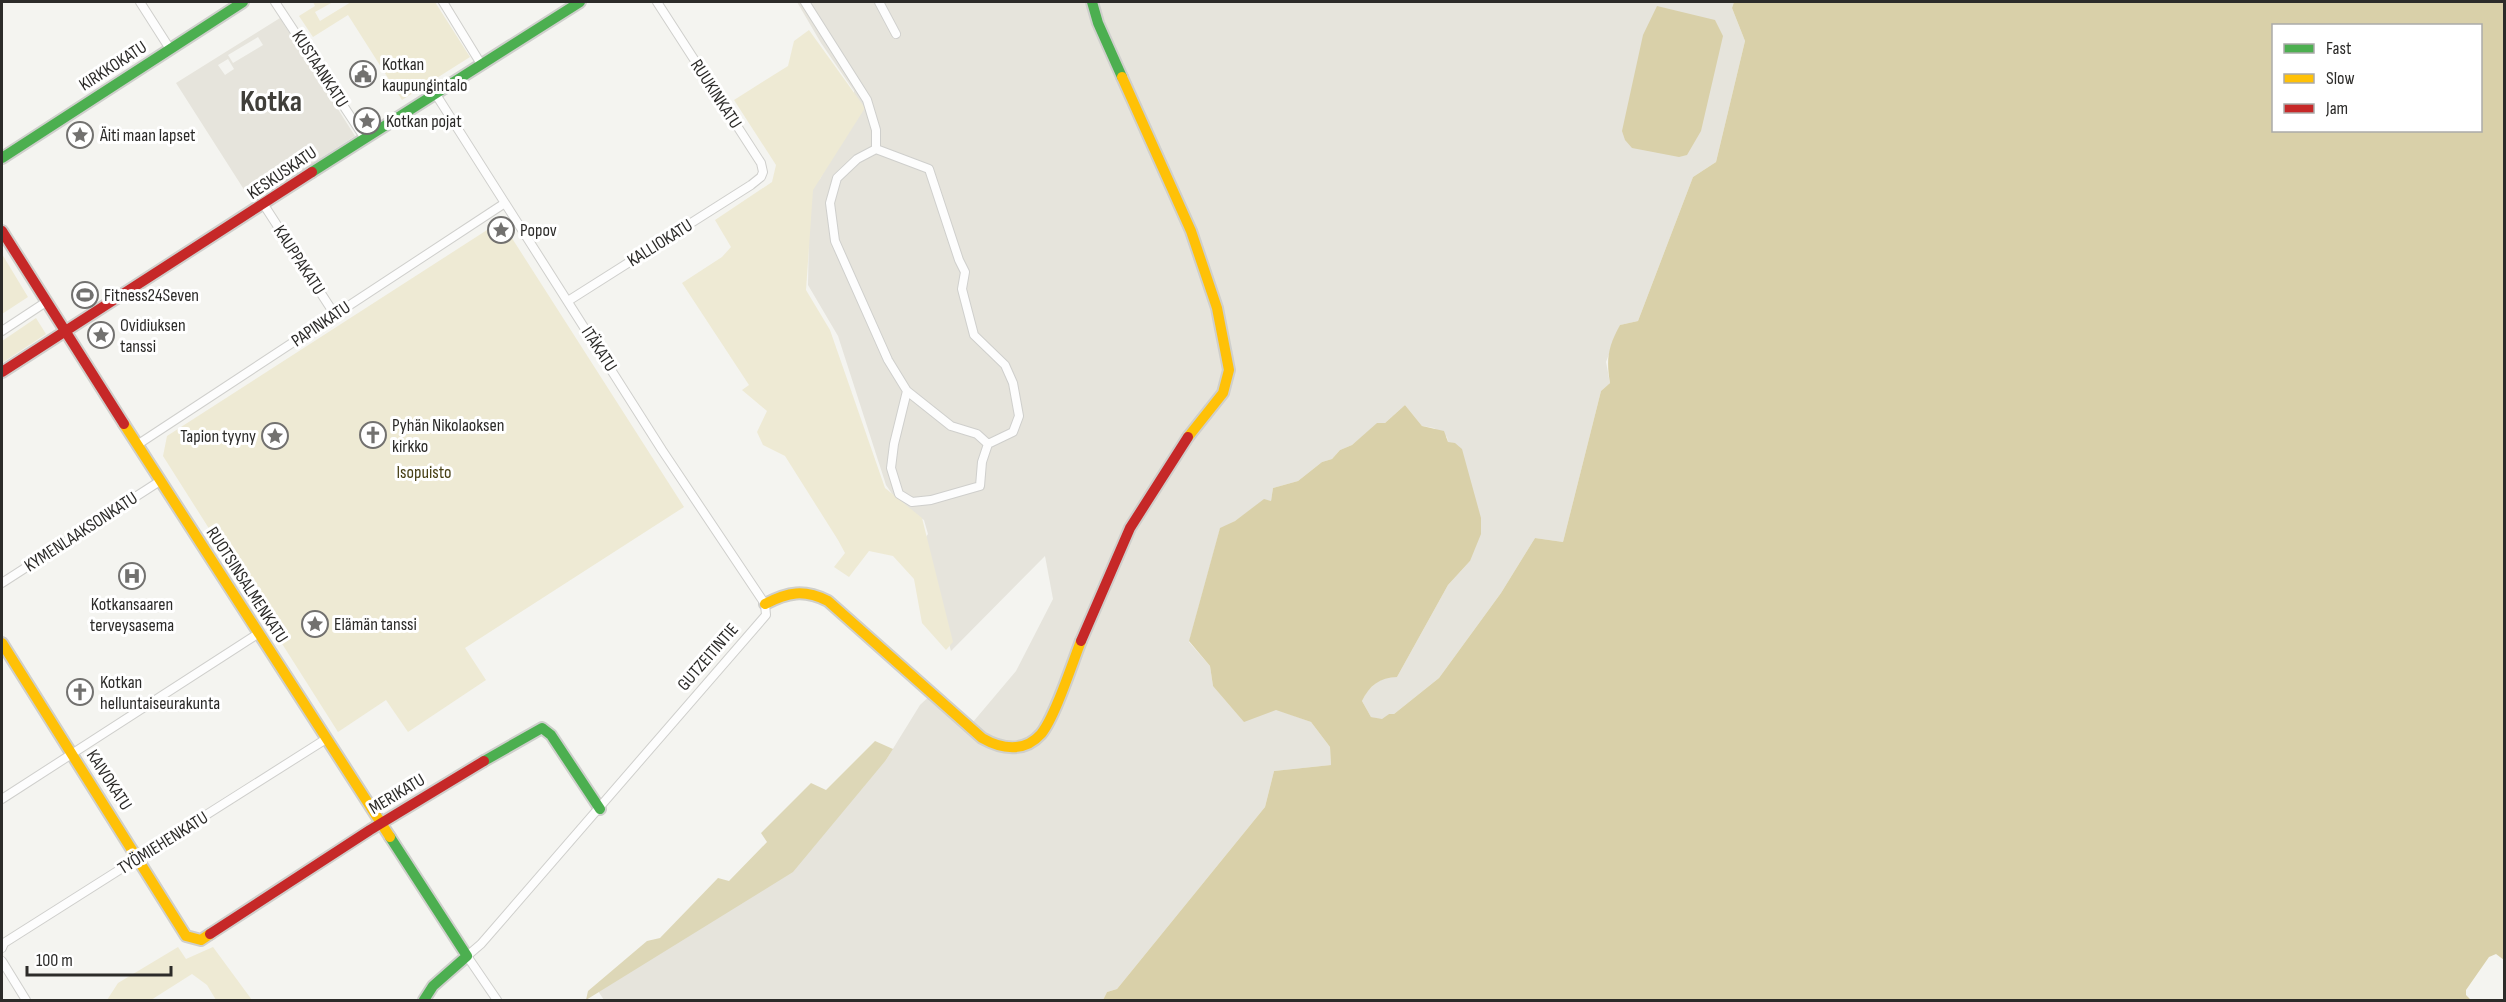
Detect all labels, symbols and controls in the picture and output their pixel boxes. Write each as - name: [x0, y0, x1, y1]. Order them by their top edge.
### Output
- legend: [2272, 24, 2482, 132]
- street label: KUSTAANKATU: [287, 27, 353, 111]
- street label: KIRKKOKATU: [75, 36, 151, 96]
- text: Fast: [2326, 38, 2352, 59]
- place label: Kotkan kaupungintalo: [382, 54, 468, 96]
- street label: RUUKINKATU: [686, 55, 746, 133]
- public building icon: Kotkan kaupungintalo: [348, 59, 378, 89]
- text: Slow: [2326, 68, 2355, 89]
- district label: Kotka: [240, 84, 302, 120]
- text: Jam: [2325, 98, 2348, 119]
- place icon: Kotkan pojat: [352, 106, 382, 136]
- place label: Kotkan pojat: [386, 111, 462, 132]
- place icon: Äiti maan lapset: [65, 120, 95, 150]
- place label: Äiti maan lapset: [99, 125, 196, 146]
- street label: KESKUSKATU: [243, 142, 321, 204]
- place icon: Popov: [486, 215, 516, 245]
- street label: KALLIOKATU: [623, 215, 697, 271]
- place label: Popov: [520, 220, 557, 241]
- street label: KAUPPAKATU: [269, 221, 329, 299]
- sports icon: Fitness24Seven: [70, 280, 100, 310]
- place label: Fitness24Seven: [104, 285, 199, 306]
- street label: PAPINKATU: [287, 297, 355, 351]
- place label: Ovidiuksen tanssi: [120, 315, 186, 357]
- place icon: Ovidiuksen tanssi: [86, 320, 116, 350]
- street label: ITÄKATU: [577, 323, 621, 375]
- place label: Pyhän Nikolaoksen kirkko: [392, 415, 504, 457]
- church icon: Pyhän Nikolaoksen kirkko: [358, 420, 388, 450]
- place icon: Tapion tyyny: [260, 421, 290, 451]
- place label: Tapion tyyny: [180, 426, 256, 447]
- park label: Isopuisto: [396, 462, 452, 483]
- street label: KYMENLAAKSONKATU: [20, 488, 142, 576]
- street label: RUOTSINSALMENKATU: [202, 523, 292, 647]
- hospital icon: Kotkansaaren terveysasema: [117, 561, 147, 591]
- place label: Kotkansaaren terveysasema: [90, 594, 174, 636]
- place icon: Elämän tanssi: [300, 609, 330, 639]
- place label: Elämän tanssi: [334, 614, 417, 635]
- street label: GUTZEITINTIE: [673, 619, 743, 695]
- place label: Kotkan helluntaiseurakunta: [100, 672, 220, 714]
- church icon: Kotkan helluntaiseurakunta: [65, 677, 95, 707]
- street label: KAIVOKATU: [82, 746, 136, 814]
- street label: MERIKATU: [365, 769, 429, 819]
- street label: TYÖMIEHENKATU: [114, 807, 212, 879]
- scale bar: [27, 939, 171, 977]
- text: 100 m: [36, 950, 73, 971]

